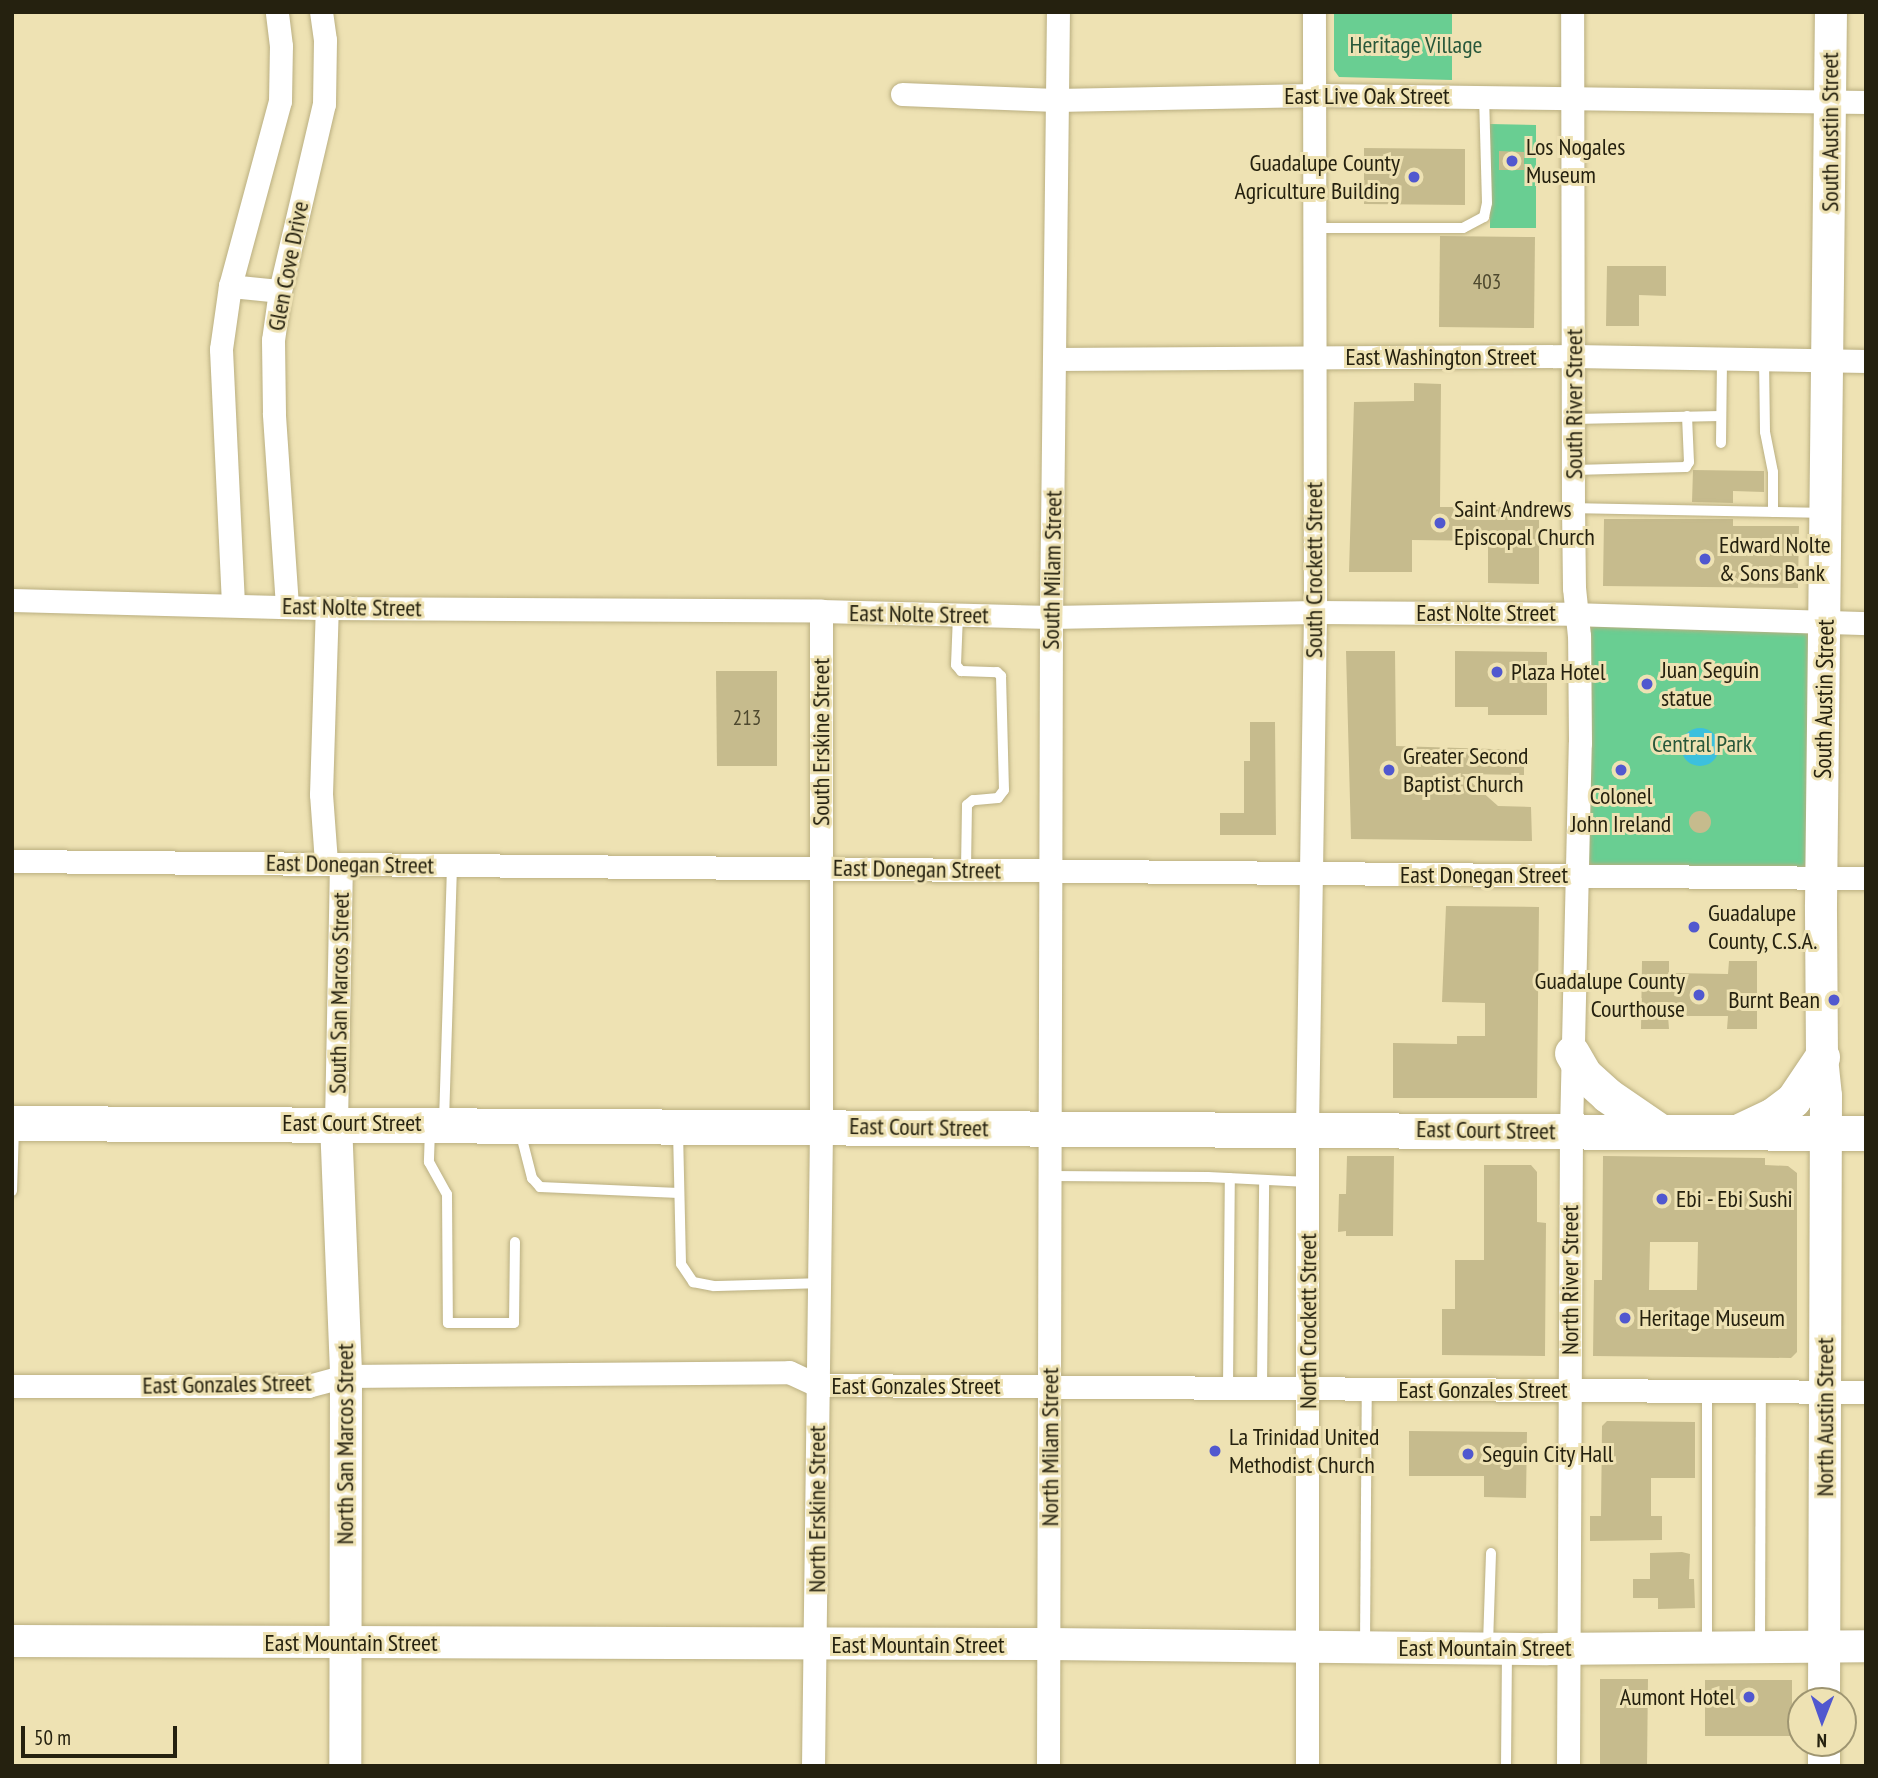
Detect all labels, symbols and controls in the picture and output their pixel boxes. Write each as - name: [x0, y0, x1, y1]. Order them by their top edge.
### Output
- park label: Heritage Village: [1349, 31, 1483, 59]
- street label: South Austin Street: [1816, 52, 1844, 212]
- street label: East Live Oak Street: [1284, 82, 1450, 110]
- place label: Los Nogales Museum: [1526, 133, 1625, 189]
- place label: Guadalupe County Agriculture Building: [1235, 149, 1400, 205]
- marker: Los Nogales Museum: [1504, 153, 1520, 169]
- marker: Guadalupe County Agriculture Building: [1406, 169, 1422, 185]
- street label: Glen Cove Drive: [261, 199, 315, 333]
- house number: 403: [1473, 269, 1501, 295]
- street label: South River Street: [1560, 329, 1588, 479]
- street label: East Washington Street: [1345, 343, 1537, 371]
- street label: South Crockett Street: [1300, 482, 1328, 658]
- street label: South Milam Street: [1036, 490, 1068, 650]
- place label: Saint Andrews Episcopal Church: [1454, 495, 1595, 551]
- marker: Saint Andrews Episcopal Church: [1432, 515, 1448, 531]
- place label: Edward Nolte & Sons Bank: [1719, 531, 1831, 587]
- marker: Edward Nolte & Sons Bank: [1697, 551, 1713, 567]
- street label: East Nolte Street: [282, 591, 422, 623]
- street label: East Nolte Street: [849, 598, 989, 630]
- street label: East Nolte Street: [1416, 599, 1556, 627]
- street label: South Austin Street: [1808, 619, 1840, 779]
- place label: Juan Seguin statue: [1661, 656, 1759, 712]
- street label: South Erskine Street: [807, 658, 835, 826]
- place label: Plaza Hotel: [1511, 658, 1605, 686]
- marker: Plaza Hotel: [1489, 664, 1505, 680]
- marker: Juan Seguin statue: [1639, 676, 1655, 692]
- house number: 213: [733, 705, 761, 731]
- park label: Central Park: [1652, 730, 1752, 758]
- place label: Greater Second Baptist Church: [1403, 742, 1528, 798]
- marker: Greater Second Baptist Church: [1381, 762, 1397, 778]
- marker: Colonel John Ireland: [1613, 762, 1629, 778]
- place label: Colonel John Ireland: [1571, 782, 1671, 838]
- street label: East Donegan Street: [266, 848, 434, 880]
- street label: East Donegan Street: [833, 853, 1001, 885]
- street label: East Donegan Street: [1400, 861, 1568, 889]
- street label: South San Marcos Street: [323, 892, 355, 1094]
- place label: Guadalupe County, C.S.A.: [1708, 899, 1819, 955]
- marker: Guadalupe County, C.S.A.: [1686, 919, 1702, 935]
- place label: Guadalupe County Courthouse: [1535, 967, 1685, 1023]
- place label: Burnt Bean: [1728, 986, 1820, 1014]
- marker: Guadalupe County Courthouse: [1691, 987, 1707, 1003]
- marker: Burnt Bean: [1826, 992, 1842, 1008]
- street label: East Court Street: [282, 1109, 422, 1137]
- street label: East Court Street: [849, 1111, 989, 1143]
- street label: East Court Street: [1416, 1114, 1556, 1146]
- place label: Ebi - Ebi Sushi: [1676, 1185, 1795, 1213]
- marker: Ebi - Ebi Sushi: [1654, 1191, 1670, 1207]
- street label: North River Street: [1556, 1205, 1584, 1355]
- street label: North Crockett Street: [1294, 1233, 1322, 1409]
- place label: Heritage Museum: [1639, 1304, 1785, 1332]
- marker: Heritage Museum: [1617, 1310, 1633, 1326]
- street label: North Austin Street: [1811, 1337, 1839, 1497]
- street label: North San Marcos Street: [331, 1343, 359, 1545]
- street label: East Gonzales Street: [142, 1368, 312, 1400]
- street label: North Milam Street: [1036, 1368, 1064, 1526]
- street label: East Gonzales Street: [831, 1372, 1001, 1400]
- street label: East Gonzales Street: [1398, 1376, 1568, 1404]
- place label: La Trinidad United Methodist Church: [1229, 1423, 1380, 1479]
- street label: North Erskine Street: [803, 1425, 831, 1593]
- place label: Seguin City Hall: [1482, 1440, 1614, 1468]
- marker: La Trinidad United Methodist Church: [1207, 1443, 1223, 1459]
- marker: Seguin City Hall: [1460, 1446, 1476, 1462]
- street label: East Mountain Street: [264, 1629, 438, 1657]
- street label: East Mountain Street: [831, 1631, 1005, 1659]
- street label: East Mountain Street: [1398, 1634, 1572, 1662]
- place label: Aumont Hotel: [1620, 1683, 1735, 1711]
- north arrow: [1787, 1687, 1857, 1757]
- marker: Aumont Hotel: [1741, 1689, 1757, 1705]
- scale bar: [24, 1712, 180, 1756]
- text: 50 m: [34, 1724, 71, 1751]
- text: N: [1816, 1729, 1827, 1753]

